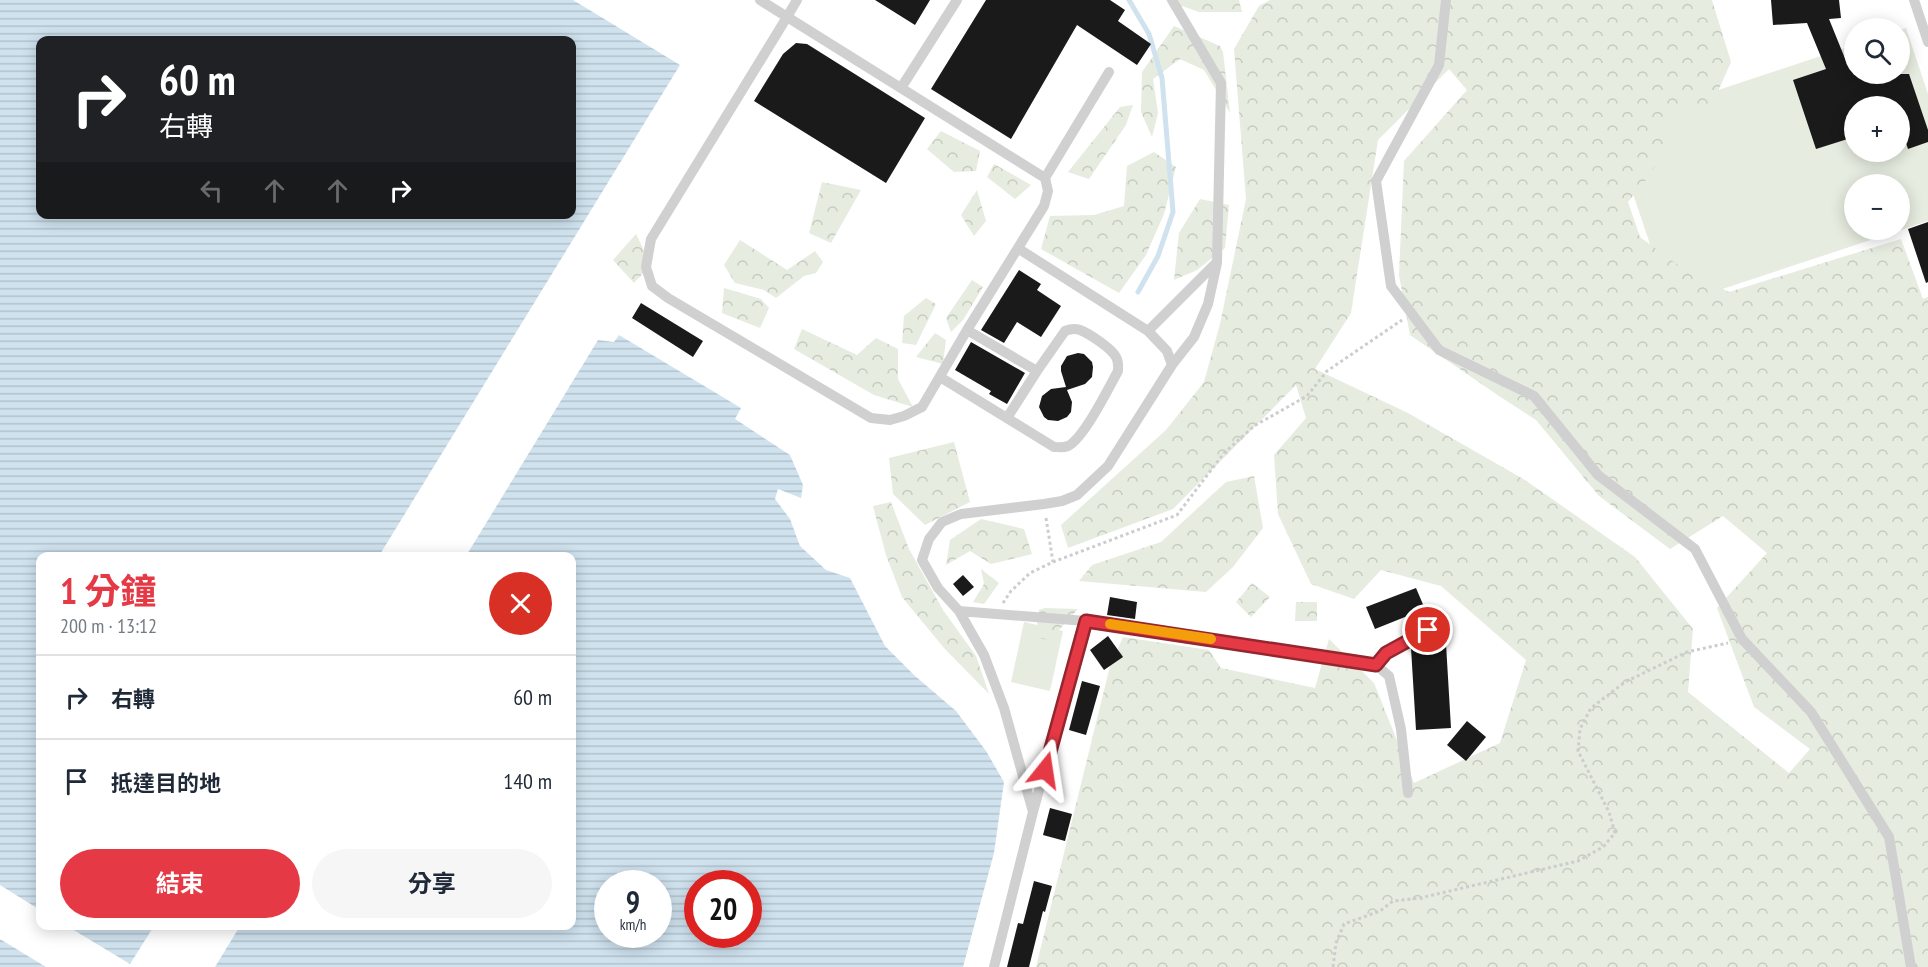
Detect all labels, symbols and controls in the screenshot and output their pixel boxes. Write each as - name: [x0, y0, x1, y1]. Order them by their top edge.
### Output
- map controls: [1844, 18, 1910, 240]
- button: search: [1844, 18, 1910, 84]
- text: 60 m: [159, 52, 236, 107]
- icon: right: [60, 60, 138, 138]
- button: +: [1844, 96, 1910, 162]
- text: 右轉: [159, 109, 213, 143]
- icon: left: [195, 174, 228, 207]
- icon: ahead: [258, 174, 291, 207]
- icon: ahead: [321, 174, 354, 207]
- icon: right: [384, 174, 417, 207]
- button: −: [1844, 174, 1910, 240]
- text: 1 分鐘: [60, 567, 157, 614]
- button: close: [489, 572, 552, 635]
- pin: [1402, 604, 1453, 655]
- text: 200 m · 13:12: [60, 613, 157, 639]
- icon: arrive: [1411, 613, 1444, 646]
- icon: right: [60, 681, 93, 714]
- text: 60 m: [513, 683, 552, 711]
- text: 右轉: [111, 685, 155, 713]
- position arrow: [1013, 738, 1077, 802]
- icon: arrive: [60, 765, 93, 798]
- text: 140 m: [503, 767, 552, 795]
- text: 抵達目的地: [111, 769, 221, 797]
- button: 結束: [60, 849, 300, 918]
- button: 分享: [312, 849, 552, 918]
- speed limit sign: 20: [684, 870, 762, 948]
- text: 9: [626, 882, 640, 921]
- text: km/h: [620, 915, 646, 934]

